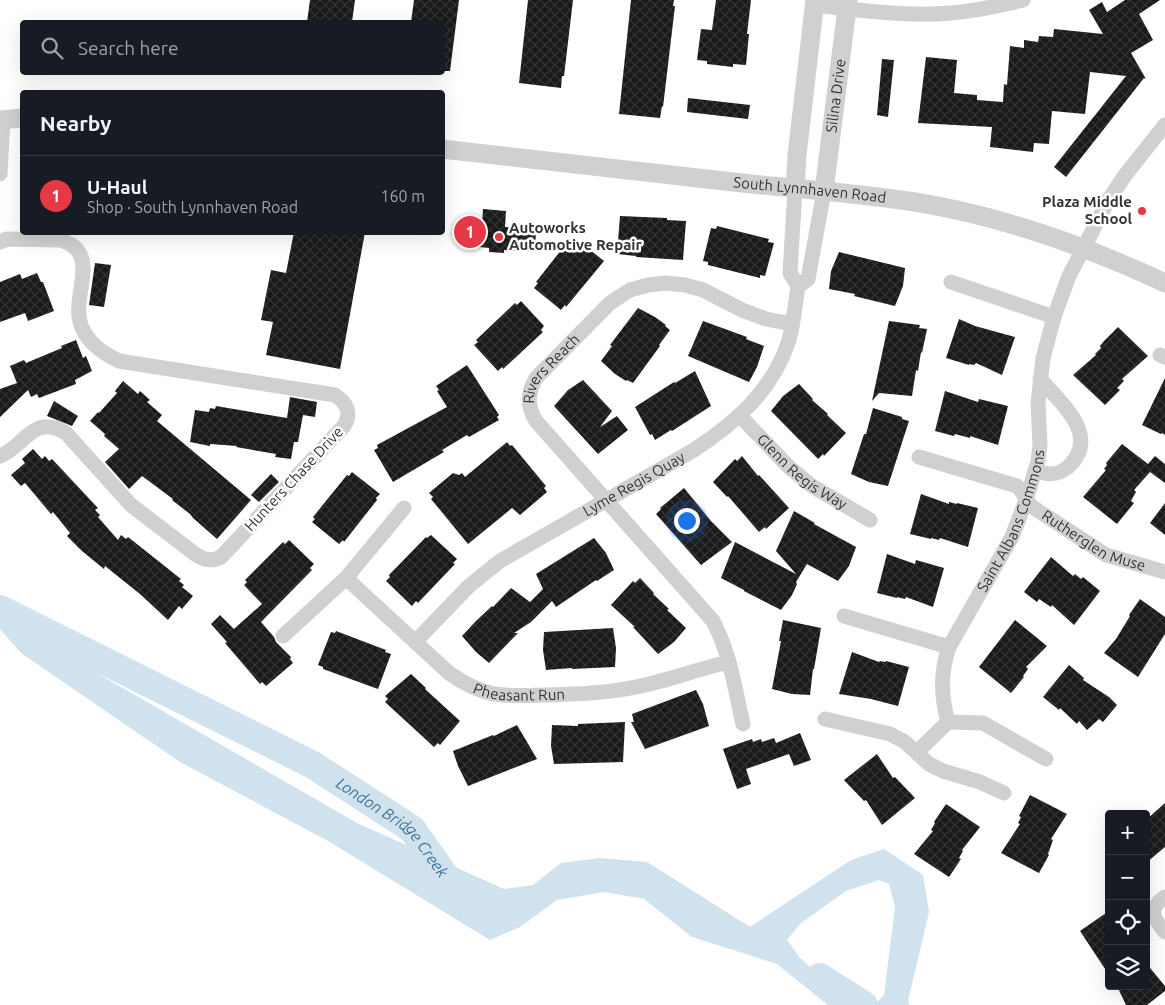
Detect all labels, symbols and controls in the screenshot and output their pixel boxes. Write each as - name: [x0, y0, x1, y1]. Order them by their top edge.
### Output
- search box: [20, 20, 445, 75]
- icon: search: [38, 34, 66, 62]
- text: Search here: [78, 37, 178, 59]
- street label: Silina Drive: [822, 58, 849, 134]
- text: Nearby: [40, 111, 111, 135]
- street label: South Lynnhaven Road: [732, 173, 887, 206]
- text: U-Haul: [87, 176, 148, 198]
- text: 1: [51, 187, 61, 205]
- text: 160 m: [380, 187, 425, 205]
- place label: Plaza Middle School: [1042, 193, 1132, 227]
- text: Shop · South Lynnhaven Road: [87, 198, 298, 216]
- marker: Plaza Middle School: [1136, 205, 1148, 217]
- pin: 1: [454, 213, 486, 251]
- place label: Autoworks Automotive Repair: [509, 219, 643, 253]
- marker: Autoworks Automotive Repair: [493, 231, 505, 243]
- street label: Rivers Reach: [520, 330, 583, 404]
- street label: Hunters Chase Drive: [241, 423, 346, 534]
- street label: Glenn Regis Way: [754, 430, 850, 513]
- street label: Lyme Regis Quay: [580, 448, 688, 520]
- street label: Saint Albans Commons: [973, 449, 1047, 595]
- street label: Rutherglen Muse: [1039, 506, 1148, 574]
- your location: [674, 508, 700, 534]
- street label: Pheasant Run: [471, 679, 565, 704]
- water label: London Bridge Creek: [333, 774, 453, 881]
- map controls: [1105, 810, 1150, 990]
- button: +: [1105, 810, 1150, 855]
- button: −: [1105, 855, 1150, 900]
- button: locate: [1105, 900, 1150, 945]
- button: layers: [1105, 945, 1150, 990]

